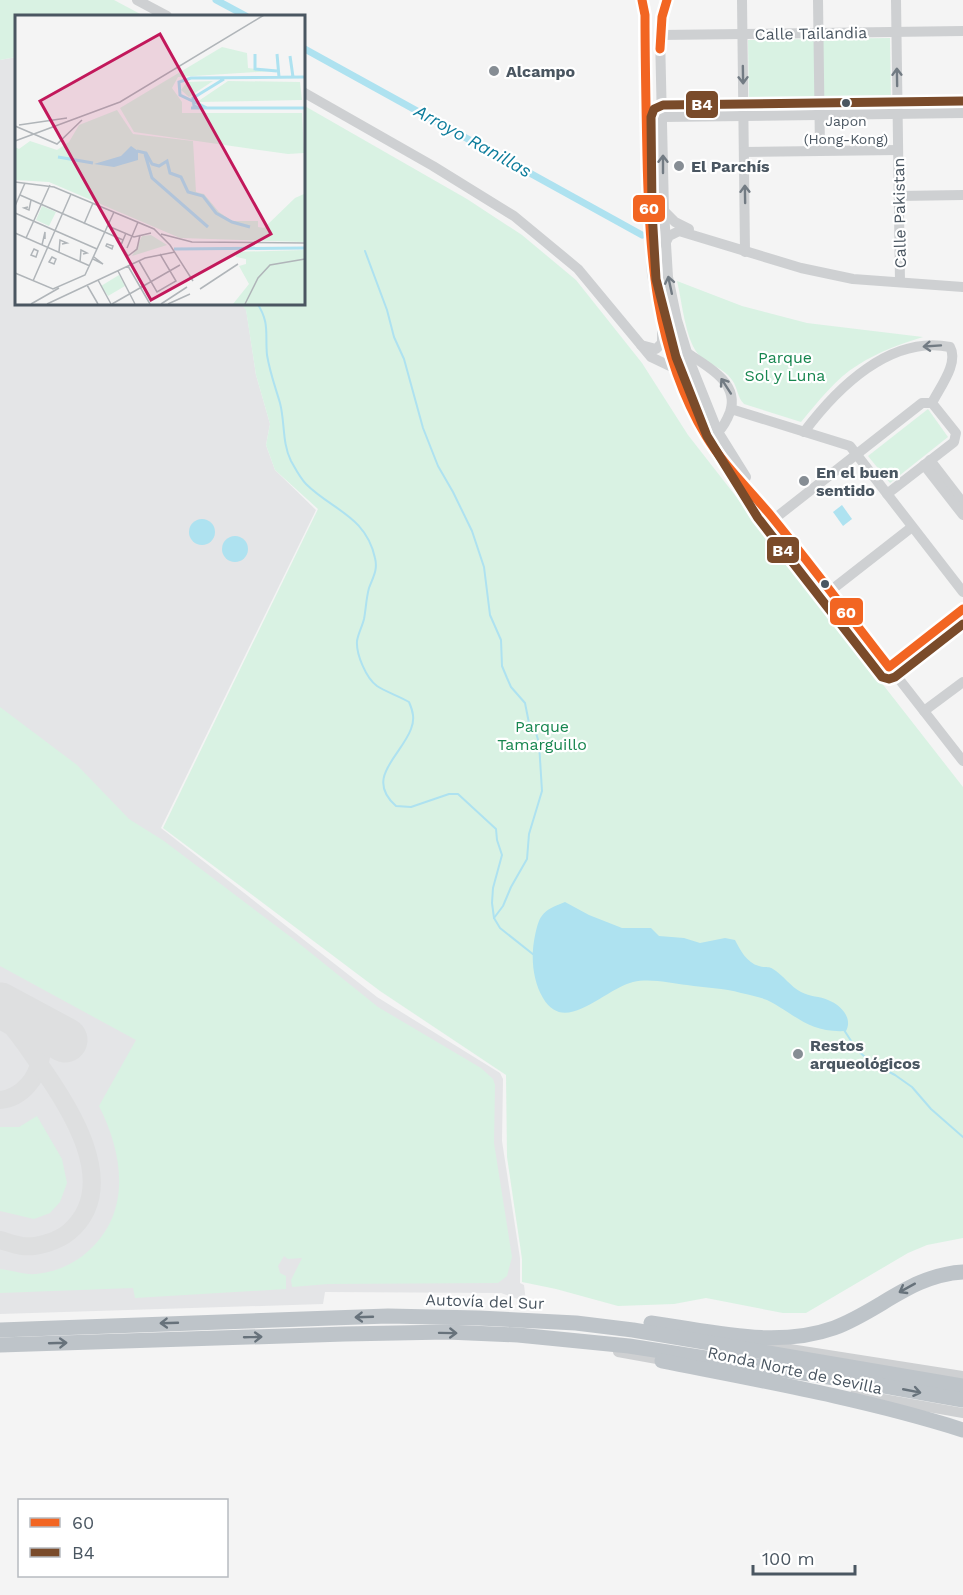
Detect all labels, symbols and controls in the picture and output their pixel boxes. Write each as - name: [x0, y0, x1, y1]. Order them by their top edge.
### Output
- inset map: [15, 15, 304, 304]
- street label: Calle Tailandia: [755, 23, 867, 44]
- place label: Alcampo: [506, 62, 575, 81]
- marker: Alcampo: [487, 64, 501, 78]
- one-way arrow: [737, 65, 749, 85]
- one-way arrow: [891, 67, 903, 87]
- line badge: B4: [685, 90, 719, 119]
- text: B4: [691, 95, 713, 114]
- marker: Japon (Hong-Kong): [840, 97, 852, 109]
- water label: Arroyo Ranillas: [410, 99, 535, 181]
- place label: Japon (Hong-Kong): [804, 113, 888, 147]
- one-way arrow: [658, 154, 669, 174]
- place label: El Parchís: [691, 157, 770, 176]
- street label: Calle Pakistan: [889, 157, 910, 269]
- marker: El Parchís: [672, 159, 686, 173]
- one-way arrow: [739, 184, 750, 204]
- line badge: 60: [632, 194, 666, 223]
- text: 60: [639, 199, 659, 218]
- one-way arrow: [664, 276, 675, 295]
- one-way arrow: [922, 341, 942, 352]
- park label: Parque Sol y Luna: [745, 348, 825, 385]
- one-way arrow: [719, 378, 731, 395]
- place label: En el buen sentido: [816, 463, 899, 500]
- marker: En el buen sentido: [797, 474, 811, 488]
- line badge: B4: [766, 536, 800, 564]
- text: B4: [772, 541, 794, 560]
- unlabelled marker: [819, 578, 831, 590]
- line badge: 60: [829, 597, 864, 626]
- text: 60: [836, 603, 856, 622]
- park label: Parque Tamarguillo: [497, 717, 587, 754]
- place label: Restos arqueológicos: [810, 1036, 921, 1073]
- marker: Restos arqueológicos: [791, 1047, 805, 1061]
- one-way arrow: [899, 1283, 917, 1294]
- street label: Autovía del Sur: [425, 1290, 545, 1313]
- one-way arrow: [354, 1311, 374, 1322]
- one-way arrow: [160, 1318, 179, 1329]
- one-way arrow: [438, 1327, 458, 1339]
- one-way arrow: [243, 1331, 263, 1343]
- one-way arrow: [48, 1338, 68, 1349]
- street label: Ronda Norte de Sevilla: [706, 1343, 884, 1398]
- one-way arrow: [902, 1386, 921, 1397]
- legend: [18, 1499, 228, 1577]
- text: 60: [72, 1512, 94, 1533]
- scale bar: [753, 1538, 855, 1576]
- text: B4: [72, 1542, 95, 1563]
- text: 100 m: [762, 1548, 815, 1569]

